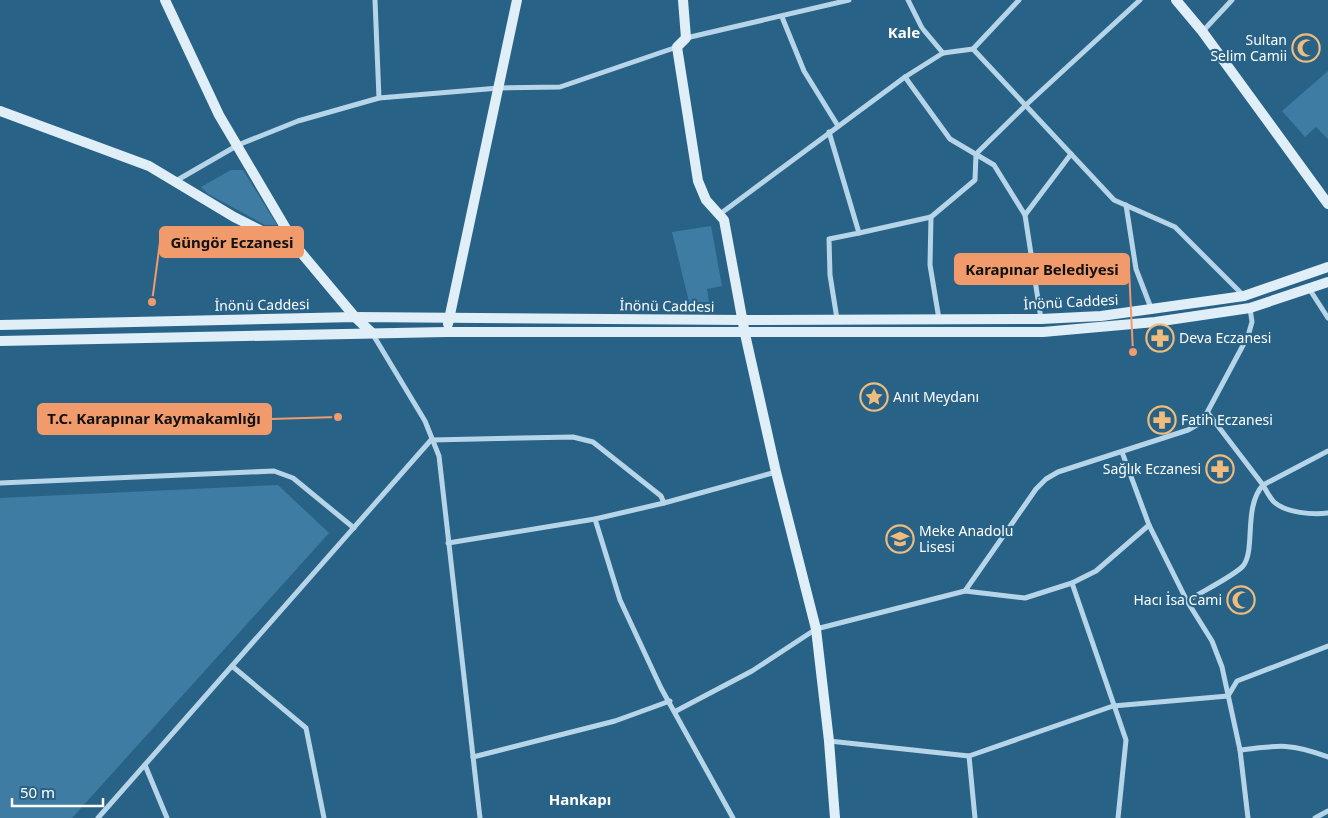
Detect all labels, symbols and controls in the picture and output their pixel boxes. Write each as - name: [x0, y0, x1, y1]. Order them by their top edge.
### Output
- district label: Kale: [888, 22, 920, 42]
- place label: Sultan Selim Camii: [1210, 30, 1287, 65]
- mosque icon: Sultan Selim Camii: [1291, 33, 1321, 63]
- callout: Güngör Eczanesi: [160, 227, 303, 257]
- text: Güngör Eczanesi: [170, 232, 294, 252]
- callout: Karapınar Belediyesi: [955, 254, 1129, 284]
- text: Karapınar Belediyesi: [965, 259, 1119, 279]
- street label: İnönü Caddesi: [1023, 290, 1119, 313]
- street label: İnönü Caddesi: [214, 294, 310, 315]
- street label: İnönü Caddesi: [619, 295, 715, 316]
- pharmacy icon: Deva Eczanesi: [1145, 323, 1175, 353]
- place label: Deva Eczanesi: [1179, 328, 1271, 347]
- place icon: Anıt Meydanı: [859, 382, 889, 412]
- place label: Anıt Meydanı: [893, 387, 979, 406]
- callout: T.C. Karapınar Kaymakamlığı: [38, 404, 271, 434]
- pharmacy icon: Fatih Eczanesi: [1147, 405, 1177, 435]
- text: T.C. Karapınar Kaymakamlığı: [47, 408, 261, 428]
- place label: Fatih Eczanesi: [1181, 410, 1273, 429]
- pharmacy icon: Sağlık Eczanesi: [1205, 454, 1235, 484]
- place label: Sağlık Eczanesi: [1103, 459, 1201, 478]
- place label: Meke Anadolu Lisesi: [919, 521, 1013, 556]
- school or university icon: Meke Anadolu Lisesi: [885, 524, 915, 554]
- mosque icon: Hacı İsa Cami: [1226, 585, 1256, 615]
- place label: Hacı İsa Cami: [1133, 590, 1222, 609]
- scale bar: [12, 776, 104, 808]
- text: 50 m: [20, 782, 55, 802]
- district label: Hankapı: [549, 789, 611, 809]

